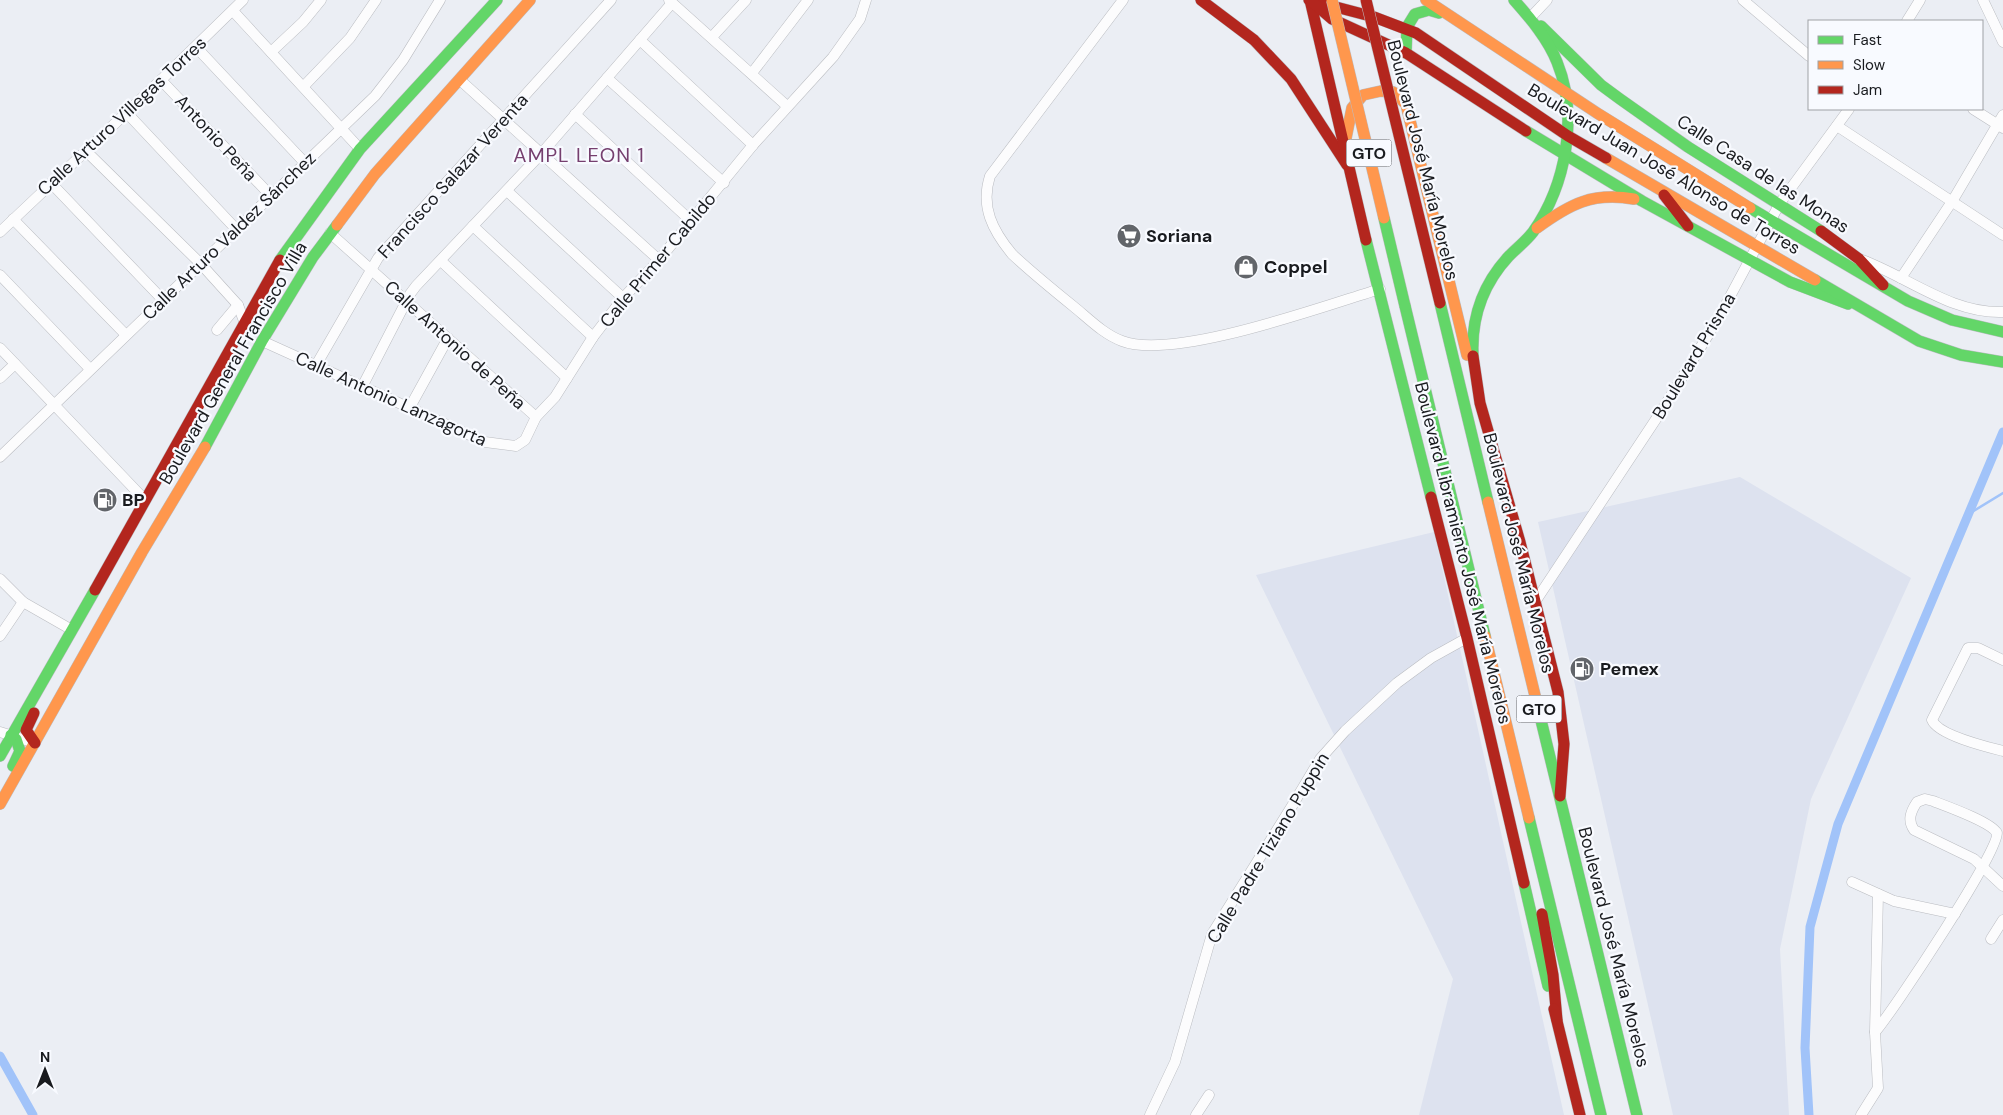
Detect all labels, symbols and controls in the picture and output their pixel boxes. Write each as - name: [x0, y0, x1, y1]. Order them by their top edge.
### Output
- legend: [1808, 20, 1983, 110]
- text: Fast: [1853, 30, 1882, 50]
- street label: Calle Arturo Villegas Torres: [32, 31, 212, 201]
- street label: Boulevard José María Morelos: [1381, 37, 1465, 283]
- text: Slow: [1853, 55, 1886, 75]
- street label: Boulevard Juan José Alonso de Torres: [1523, 78, 1805, 260]
- text: Jam: [1853, 80, 1882, 100]
- street label: Francisco Salazar Verenta: [372, 88, 534, 264]
- street label: Antonio Peña: [170, 90, 262, 186]
- street label: Calle Casa de las Monas: [1672, 109, 1854, 239]
- road number: GTO: [1346, 140, 1392, 167]
- district label: AMPL LEON 1: [513, 142, 645, 168]
- street label: Calle Arturo Valdez Sánchez: [137, 147, 321, 325]
- street label: Calle Primer Cabildo: [594, 188, 722, 332]
- supermarket icon: Soriana: [1116, 223, 1142, 249]
- place label: Soriana: [1146, 224, 1212, 248]
- street label: Boulevard General Francisco Villa: [153, 237, 313, 489]
- shop icon: Coppel: [1233, 254, 1259, 280]
- place label: Coppel: [1264, 255, 1328, 279]
- street label: Calle Antonio de Peña: [379, 275, 531, 415]
- street label: Boulevard Prisma: [1647, 288, 1741, 424]
- street label: Calle Antonio Lanzagorta: [292, 346, 490, 452]
- street label: Boulevard Libramiento José María Morelos: [1409, 379, 1517, 727]
- street label: Boulevard José María Morelos: [1477, 430, 1561, 676]
- fuel station icon: BP: [92, 487, 118, 513]
- place label: BP: [122, 488, 145, 512]
- fuel station icon: Pemex: [1569, 656, 1595, 682]
- place label: Pemex: [1600, 657, 1659, 681]
- road number: GTO: [1516, 696, 1562, 722]
- street label: Calle Padre Tiziano Puppin: [1201, 748, 1335, 948]
- street label: Boulevard José María Morelos: [1572, 824, 1656, 1070]
- north arrow: [20, 1045, 70, 1095]
- text: N: [40, 1048, 50, 1066]

